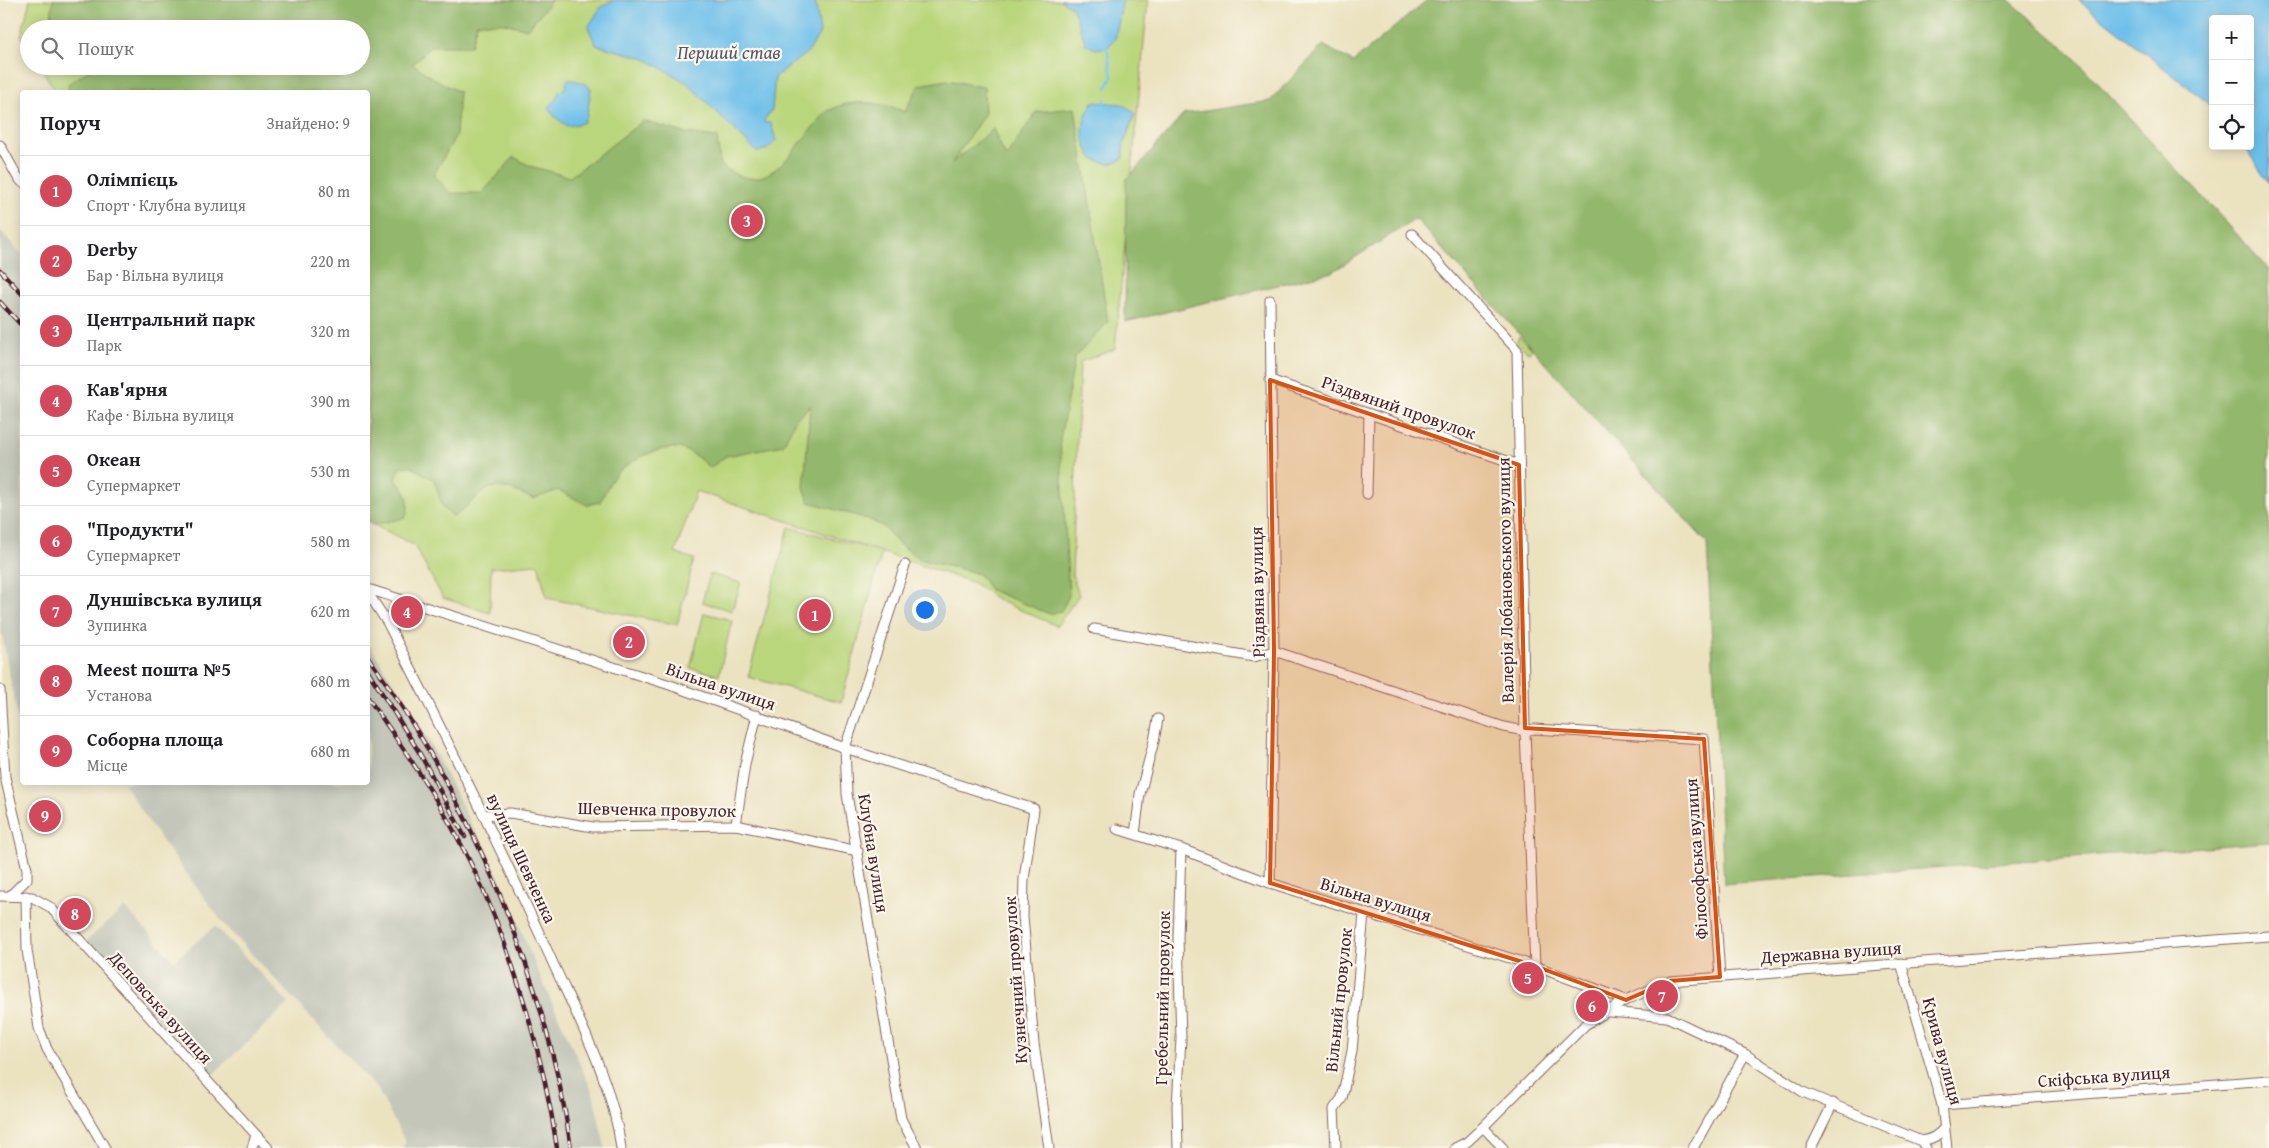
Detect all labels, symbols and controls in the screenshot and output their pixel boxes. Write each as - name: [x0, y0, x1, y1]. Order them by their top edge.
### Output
- map controls: [2209, 15, 2254, 150]
- button: +: [2209, 15, 2254, 60]
- search box: [20, 20, 370, 75]
- icon: search: [38, 34, 66, 62]
- text: Пошук: [78, 34, 134, 62]
- water label: Перший став: [677, 38, 781, 66]
- button: −: [2209, 60, 2254, 105]
- button: locate: [2209, 105, 2254, 150]
- text: Поруч: [40, 107, 101, 138]
- text: Знайдено: 9: [267, 111, 350, 135]
- text: Олімпієць: [87, 165, 178, 193]
- text: 1: [52, 179, 60, 203]
- text: 80 m: [318, 179, 350, 203]
- text: Спорт · Клубна вулиця: [87, 193, 246, 217]
- pin: 3: [731, 202, 763, 240]
- text: Derby: [87, 235, 138, 263]
- text: 2: [52, 249, 60, 273]
- text: 220 m: [310, 249, 350, 273]
- text: Бар · Вільна вулиця: [87, 263, 224, 287]
- text: Центральний парк: [87, 305, 255, 333]
- text: 3: [52, 319, 60, 343]
- text: 320 m: [310, 319, 350, 343]
- text: Парк: [87, 333, 122, 357]
- street label: Різдвяний провулок: [1318, 368, 1480, 446]
- text: Кав'ярня: [87, 375, 168, 403]
- text: 4: [52, 389, 60, 413]
- text: 390 m: [310, 389, 350, 413]
- text: Кафе · Вільна вулиця: [87, 403, 234, 427]
- text: Океан: [87, 445, 141, 473]
- street label: Валерія Лобановського вулиця: [1489, 457, 1521, 703]
- text: 5: [52, 459, 60, 483]
- text: 530 m: [310, 459, 350, 483]
- text: Супермаркет: [87, 473, 180, 497]
- text: "Продукти": [87, 515, 194, 543]
- street label: Різдвяна вулиця: [1242, 526, 1272, 658]
- text: 6: [52, 529, 60, 553]
- text: 580 m: [310, 529, 350, 553]
- text: Супермаркет: [87, 543, 180, 567]
- text: Дуншівська вулиця: [87, 585, 262, 613]
- pin: 4: [391, 593, 423, 631]
- pin: 1: [799, 596, 831, 634]
- your location: [912, 597, 938, 623]
- text: 7: [52, 599, 60, 623]
- text: 620 m: [310, 599, 350, 623]
- text: Зупинка: [87, 613, 147, 637]
- pin: 2: [613, 623, 645, 661]
- text: Meest пошта №5: [87, 655, 231, 683]
- street label: Вільна вулиця: [662, 655, 780, 717]
- text: 8: [52, 669, 60, 693]
- text: 680 m: [310, 669, 350, 693]
- text: Установа: [87, 683, 152, 707]
- text: Соборна площа: [87, 725, 223, 753]
- text: 9: [52, 739, 60, 763]
- text: 680 m: [310, 739, 350, 763]
- text: Місце: [87, 753, 128, 777]
- street label: Філософська вулиця: [1677, 778, 1715, 940]
- street label: вулиця Шевченка: [480, 789, 564, 928]
- street label: Клубна вулиця: [851, 792, 897, 914]
- street label: Шевченка провулок: [578, 794, 737, 824]
- pin: 9: [29, 797, 61, 835]
- street label: Вільна вулиця: [1317, 869, 1435, 929]
- pin: 8: [59, 895, 91, 933]
- street label: Кузнечний провулок: [996, 895, 1034, 1065]
- street label: Гребельний провулок: [1147, 910, 1177, 1085]
- street label: Вільний провулок: [1317, 926, 1359, 1074]
- street label: Державна вулиця: [1759, 934, 1902, 970]
- street label: Деповська вулиця: [102, 944, 219, 1070]
- pin: 5: [1512, 959, 1544, 997]
- pin: 7: [1646, 977, 1678, 1015]
- pin: 6: [1576, 987, 1608, 1025]
- street label: Крива вулиця: [1916, 994, 1970, 1108]
- street label: Скіфська вулиця: [2037, 1058, 2171, 1094]

